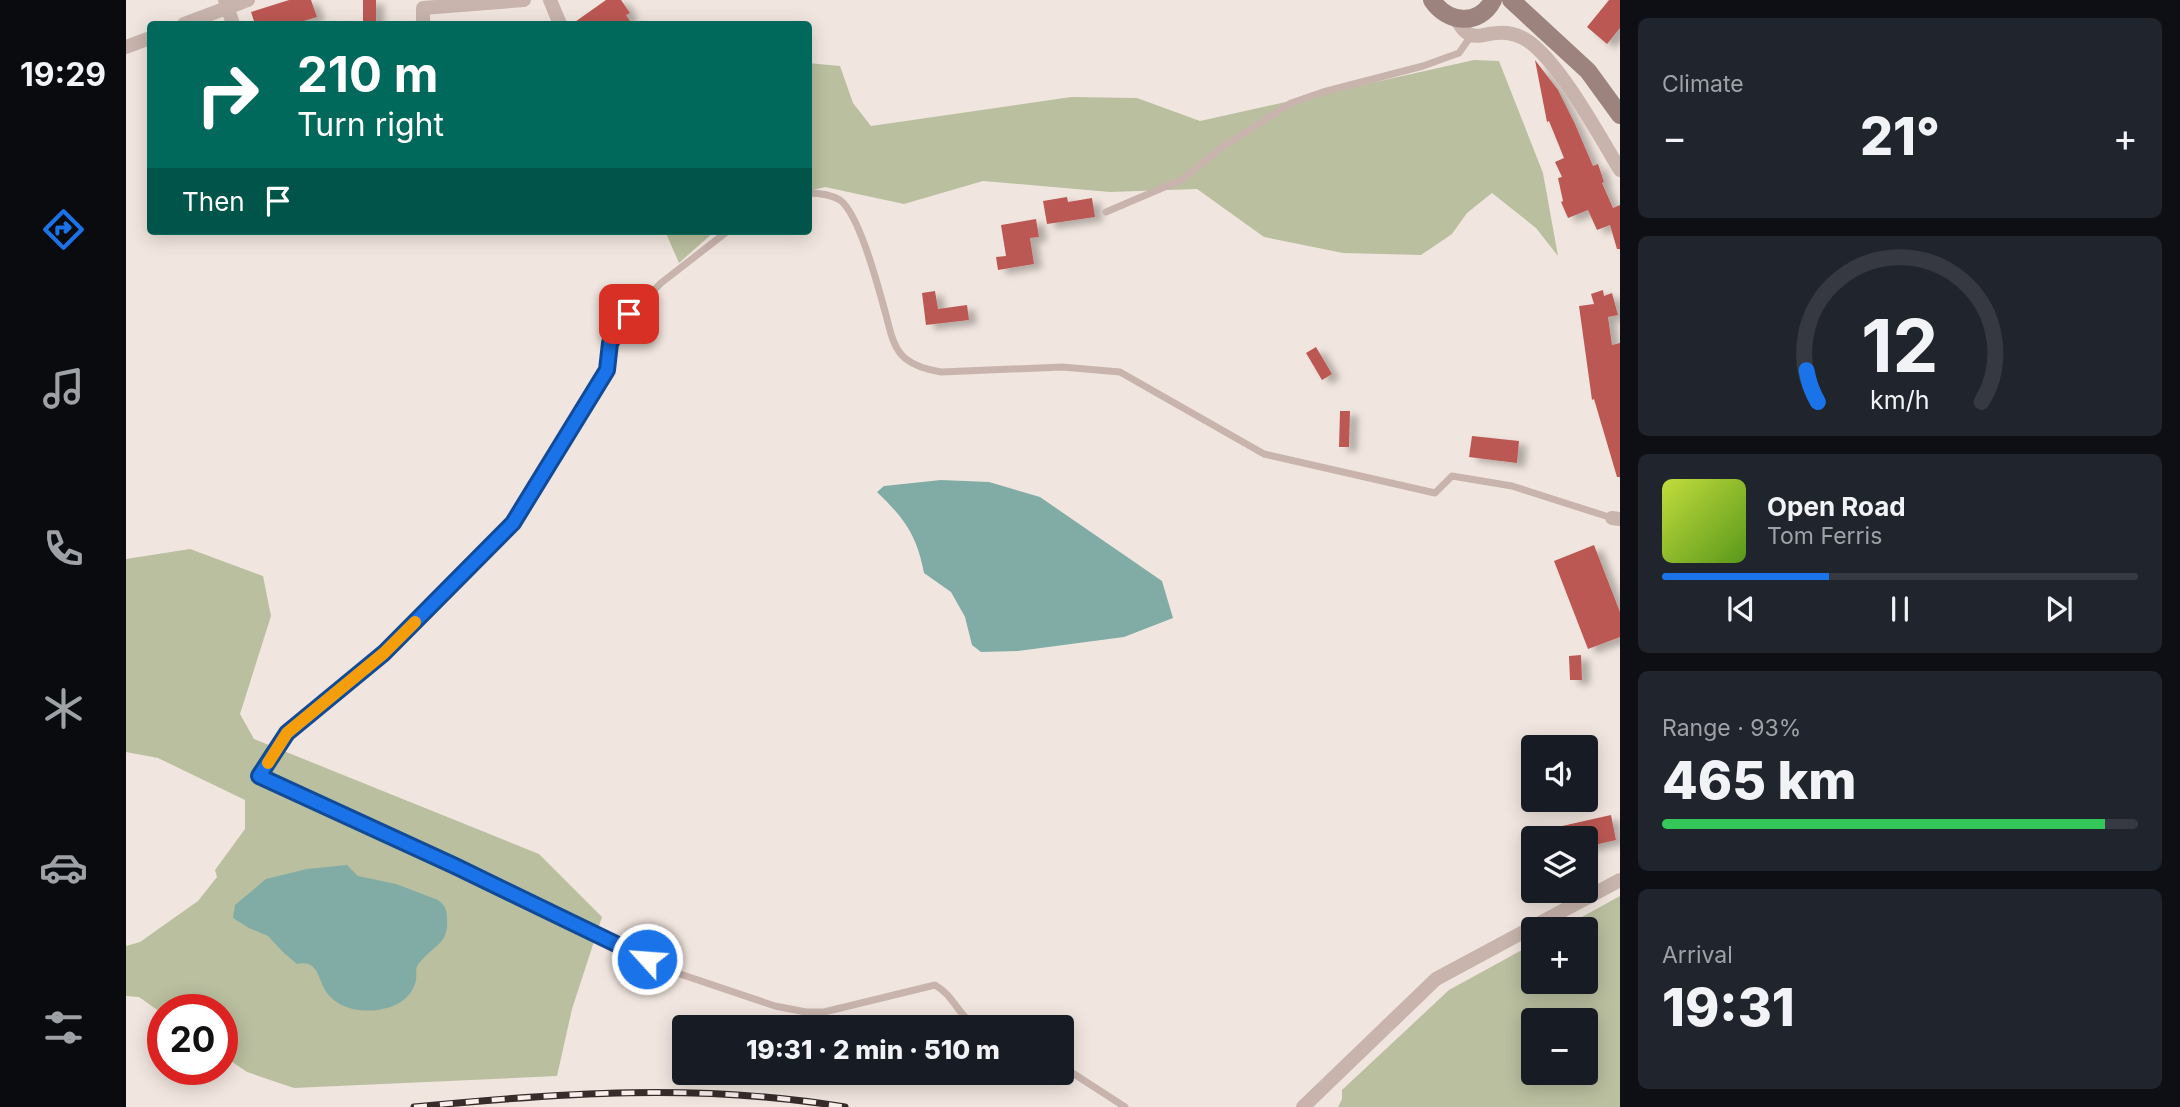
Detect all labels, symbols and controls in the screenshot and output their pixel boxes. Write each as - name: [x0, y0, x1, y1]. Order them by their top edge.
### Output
- text: 210 m: [297, 45, 438, 104]
- icon: right: [182, 49, 273, 140]
- text: 19:29: [20, 55, 106, 94]
- text: Climate: [1662, 70, 1744, 98]
- text: Turn right: [297, 105, 444, 144]
- text: 21°: [1860, 105, 1940, 168]
- text: −: [1662, 114, 1687, 160]
- text: +: [2113, 114, 2138, 160]
- icon: arrive: [259, 182, 297, 220]
- text: Then: [182, 186, 245, 217]
- icon: directions: [39, 205, 88, 254]
- pin: [599, 284, 659, 344]
- icon: arrive: [610, 295, 648, 333]
- text: 12: [1861, 301, 1939, 390]
- icon: music: [39, 364, 88, 413]
- text: km/h: [1870, 384, 1930, 414]
- text: Open Road: [1767, 491, 1906, 522]
- text: Tom Ferris: [1767, 522, 1882, 550]
- icon: phone: [39, 524, 88, 573]
- icon: previous: [1722, 590, 1760, 628]
- icon: pause: [1881, 590, 1919, 628]
- icon: next: [2040, 590, 2078, 628]
- icon: climate: [39, 684, 88, 733]
- text: Range · 93%: [1662, 714, 1801, 742]
- map controls: [1521, 735, 1598, 1085]
- button: sound: [1521, 735, 1598, 812]
- text: 465 km: [1662, 749, 1857, 812]
- button: layers: [1521, 826, 1598, 903]
- icon: car: [39, 843, 88, 892]
- button: +: [1521, 917, 1598, 994]
- position arrow: [610, 922, 684, 996]
- text: Arrival: [1662, 941, 1733, 969]
- text: 19:31: [1662, 976, 1795, 1039]
- speed limit sign: 20: [147, 994, 238, 1085]
- icon: filters: [39, 1003, 88, 1052]
- button: −: [1521, 1008, 1598, 1085]
- text: 19:31 · 2 min · 510 m: [746, 1034, 1000, 1065]

